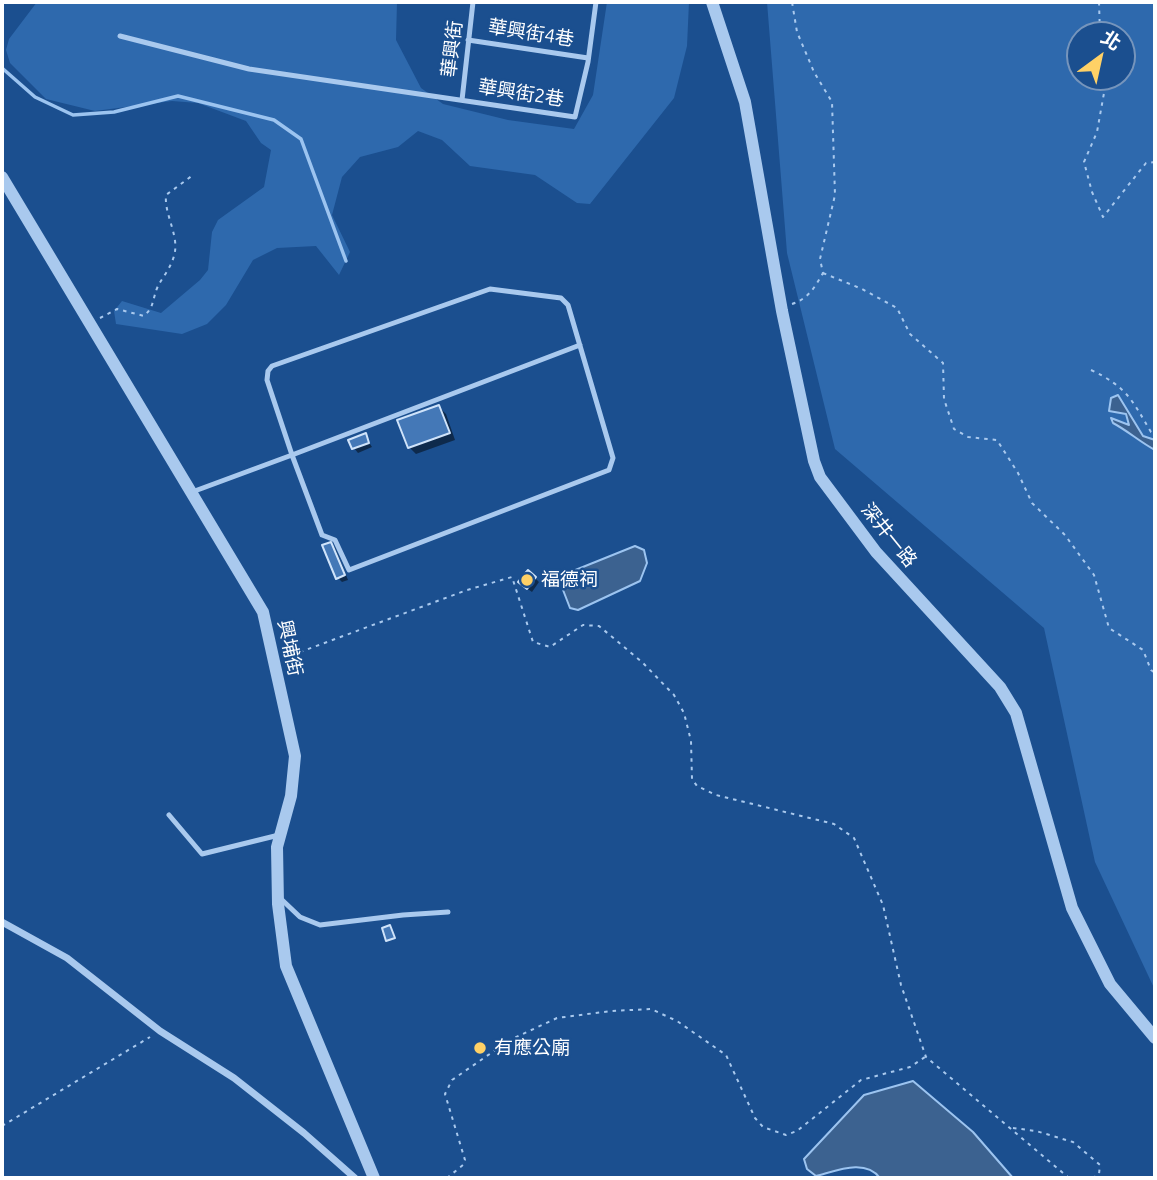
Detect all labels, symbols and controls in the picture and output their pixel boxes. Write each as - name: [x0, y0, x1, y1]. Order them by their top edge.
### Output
- street label: 華興街4巷: [486, 15, 576, 51]
- street label: 華興街: [437, 19, 467, 79]
- north arrow: [1066, 21, 1136, 91]
- text: 北: [1097, 26, 1125, 54]
- street label: 華興街2巷: [476, 75, 566, 111]
- street label: 深井一路: [856, 498, 922, 572]
- place label: 福德祠: [541, 569, 598, 591]
- marker: 福德祠: [519, 572, 535, 588]
- street label: 興埔街: [273, 618, 307, 678]
- place label: 有應公廟: [494, 1037, 570, 1059]
- marker: 有應公廟: [472, 1040, 488, 1056]

